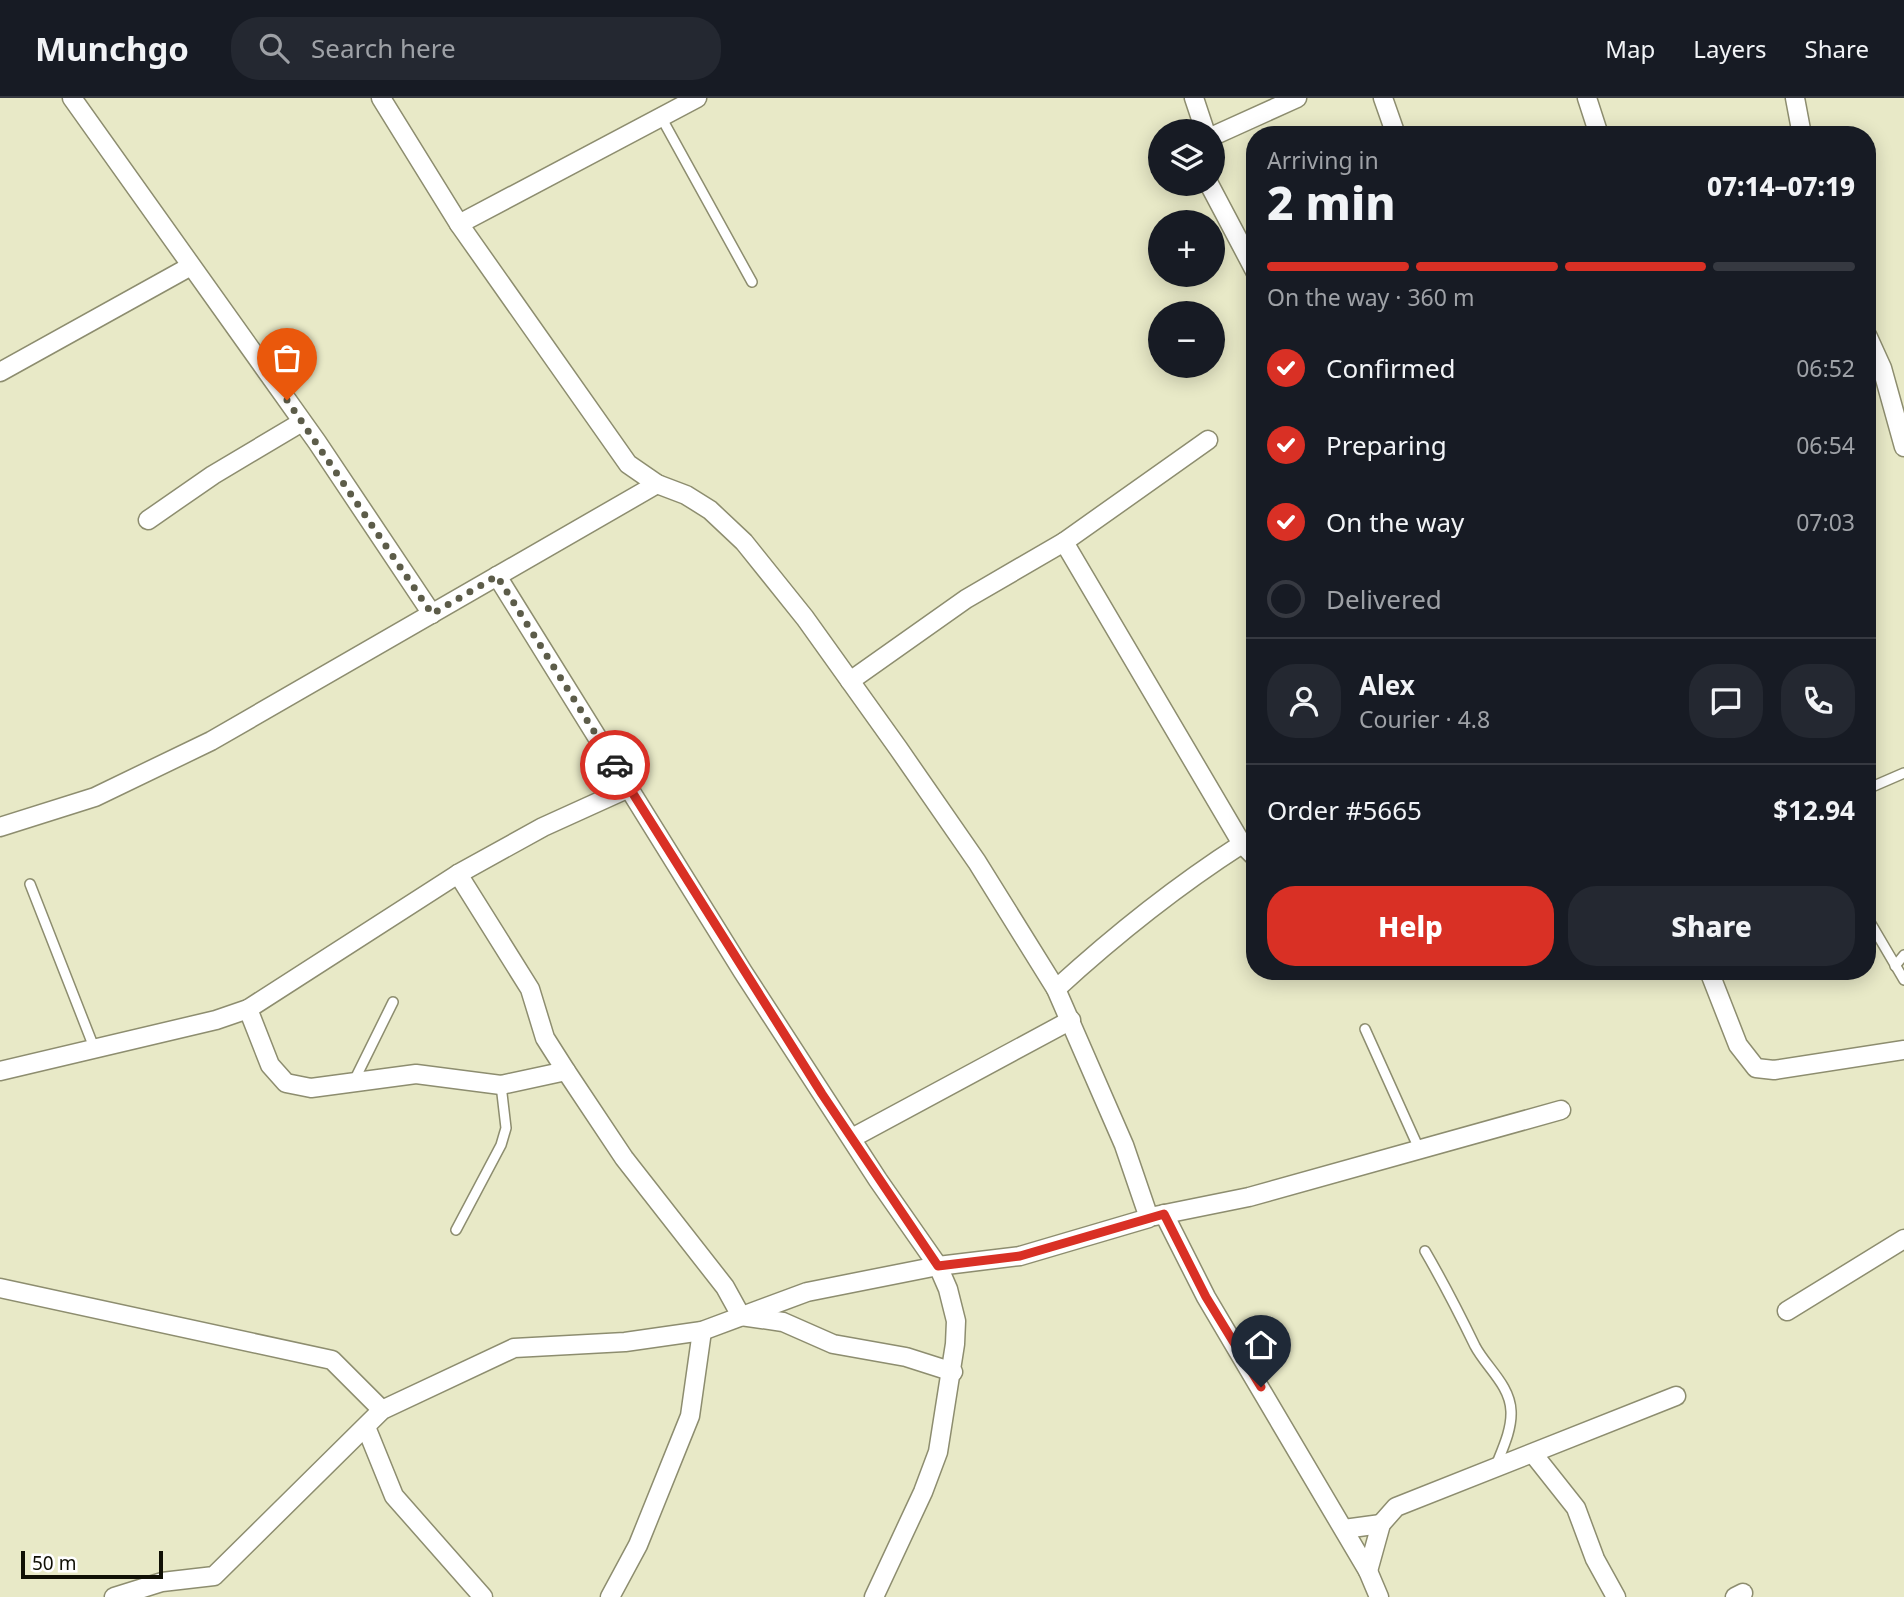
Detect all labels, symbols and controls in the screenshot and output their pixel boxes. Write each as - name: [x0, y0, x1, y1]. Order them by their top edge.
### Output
- search box: [231, 17, 721, 80]
- text: Munchgo: [35, 26, 189, 71]
- icon: search: [255, 29, 293, 67]
- text: Search here: [311, 30, 456, 66]
- text: Map: [1605, 32, 1655, 65]
- text: Layers: [1693, 32, 1767, 65]
- text: Share: [1805, 32, 1869, 65]
- map controls: [1148, 119, 1225, 378]
- button: layers: [1148, 119, 1225, 196]
- text: Arriving in: [1267, 144, 1379, 176]
- text: 07:14–07:19: [1707, 168, 1855, 204]
- text: 2 min: [1267, 171, 1396, 233]
- button: +: [1148, 210, 1225, 287]
- text: On the way · 360 m: [1267, 281, 1474, 313]
- button: −: [1148, 301, 1225, 378]
- pin: [257, 328, 317, 400]
- icon: bag: [268, 339, 306, 377]
- icon: check: [1267, 349, 1305, 387]
- text: Confirmed: [1326, 350, 1456, 386]
- text: 06:52: [1796, 352, 1855, 384]
- icon: check: [1267, 426, 1305, 464]
- text: Preparing: [1326, 427, 1447, 463]
- text: 06:54: [1796, 429, 1855, 461]
- icon: check: [1267, 503, 1305, 541]
- text: On the way: [1326, 504, 1464, 540]
- text: 07:03: [1796, 506, 1855, 538]
- text: Delivered: [1326, 581, 1442, 617]
- button: person: [1267, 664, 1341, 738]
- button: chat: [1689, 664, 1763, 738]
- button: phone: [1781, 664, 1855, 738]
- text: Alex: [1359, 667, 1415, 703]
- text: Courier · 4.8: [1359, 703, 1490, 735]
- courier: [580, 730, 650, 800]
- icon: car: [596, 746, 634, 784]
- text: Order #5665: [1267, 792, 1422, 828]
- text: $12.94: [1773, 792, 1855, 828]
- button: Help: [1267, 886, 1554, 966]
- button: Share: [1568, 886, 1855, 966]
- pin: [1231, 1315, 1291, 1387]
- icon: home: [1242, 1326, 1280, 1364]
- scale bar: [21, 1548, 163, 1580]
- text: 50 m: [32, 1550, 76, 1576]

